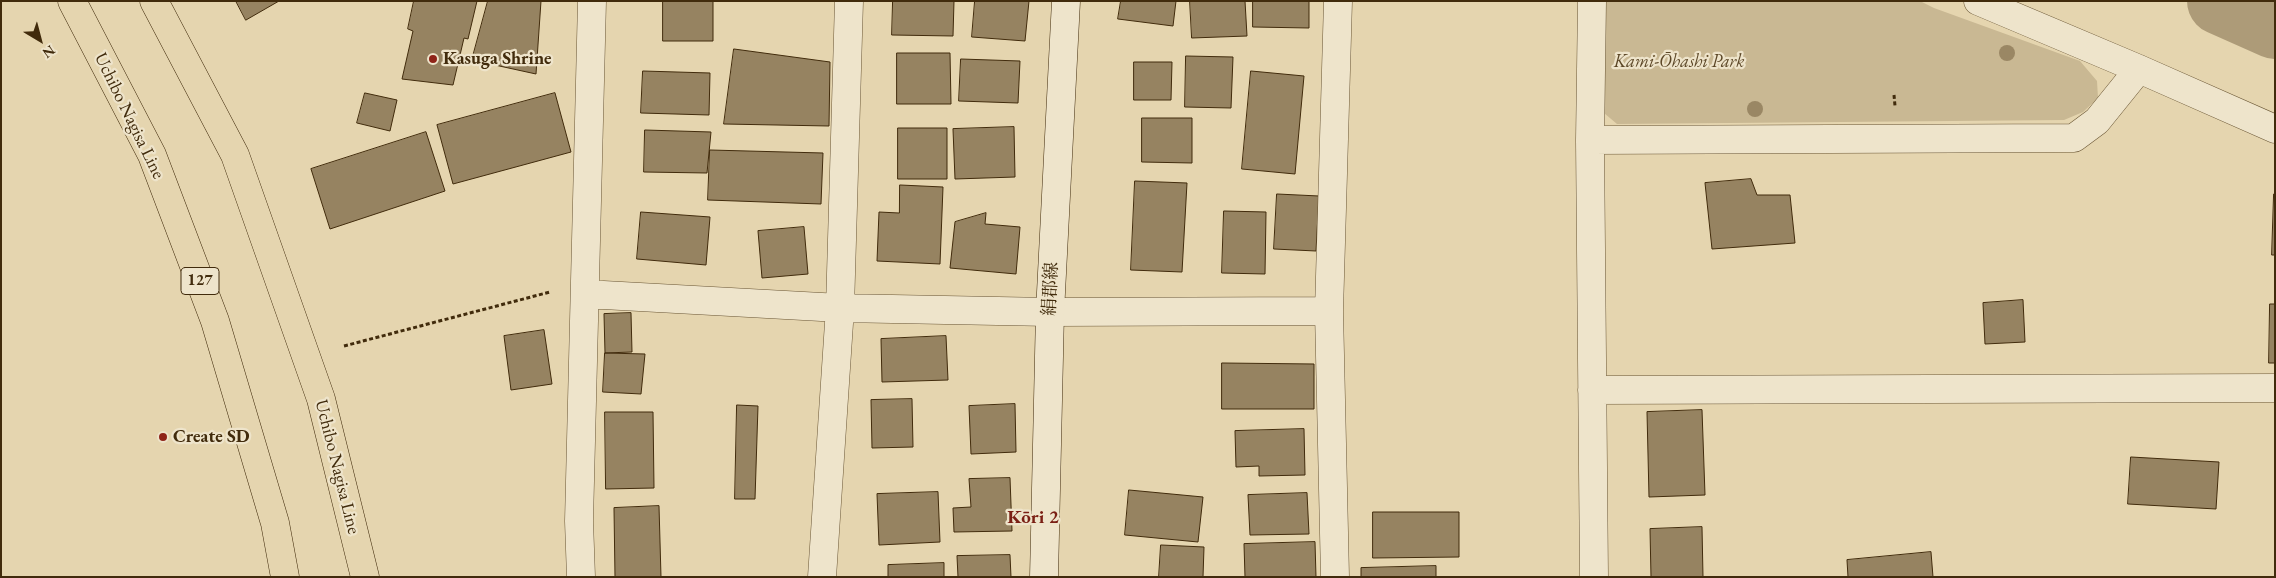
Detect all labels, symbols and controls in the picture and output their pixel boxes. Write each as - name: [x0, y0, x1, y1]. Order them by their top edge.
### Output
- north arrow: [15, 15, 65, 65]
- text: N: [39, 41, 59, 63]
- place label: Kasuga Shrine: [443, 48, 552, 70]
- street label: Uchibo Nagisa Line: [89, 49, 169, 183]
- park label: Kami-Ōhashi Park: [1614, 51, 1744, 73]
- marker: Kasuga Shrine: [427, 53, 439, 65]
- street label: 絹郡線: [1039, 261, 1063, 317]
- road number: 127: [181, 268, 219, 294]
- street label: Uchibo Nagisa Line: [310, 398, 364, 536]
- place label: Create SD: [173, 426, 250, 448]
- marker: Create SD: [157, 431, 169, 443]
- district label: Kōri 2: [1007, 507, 1059, 529]

